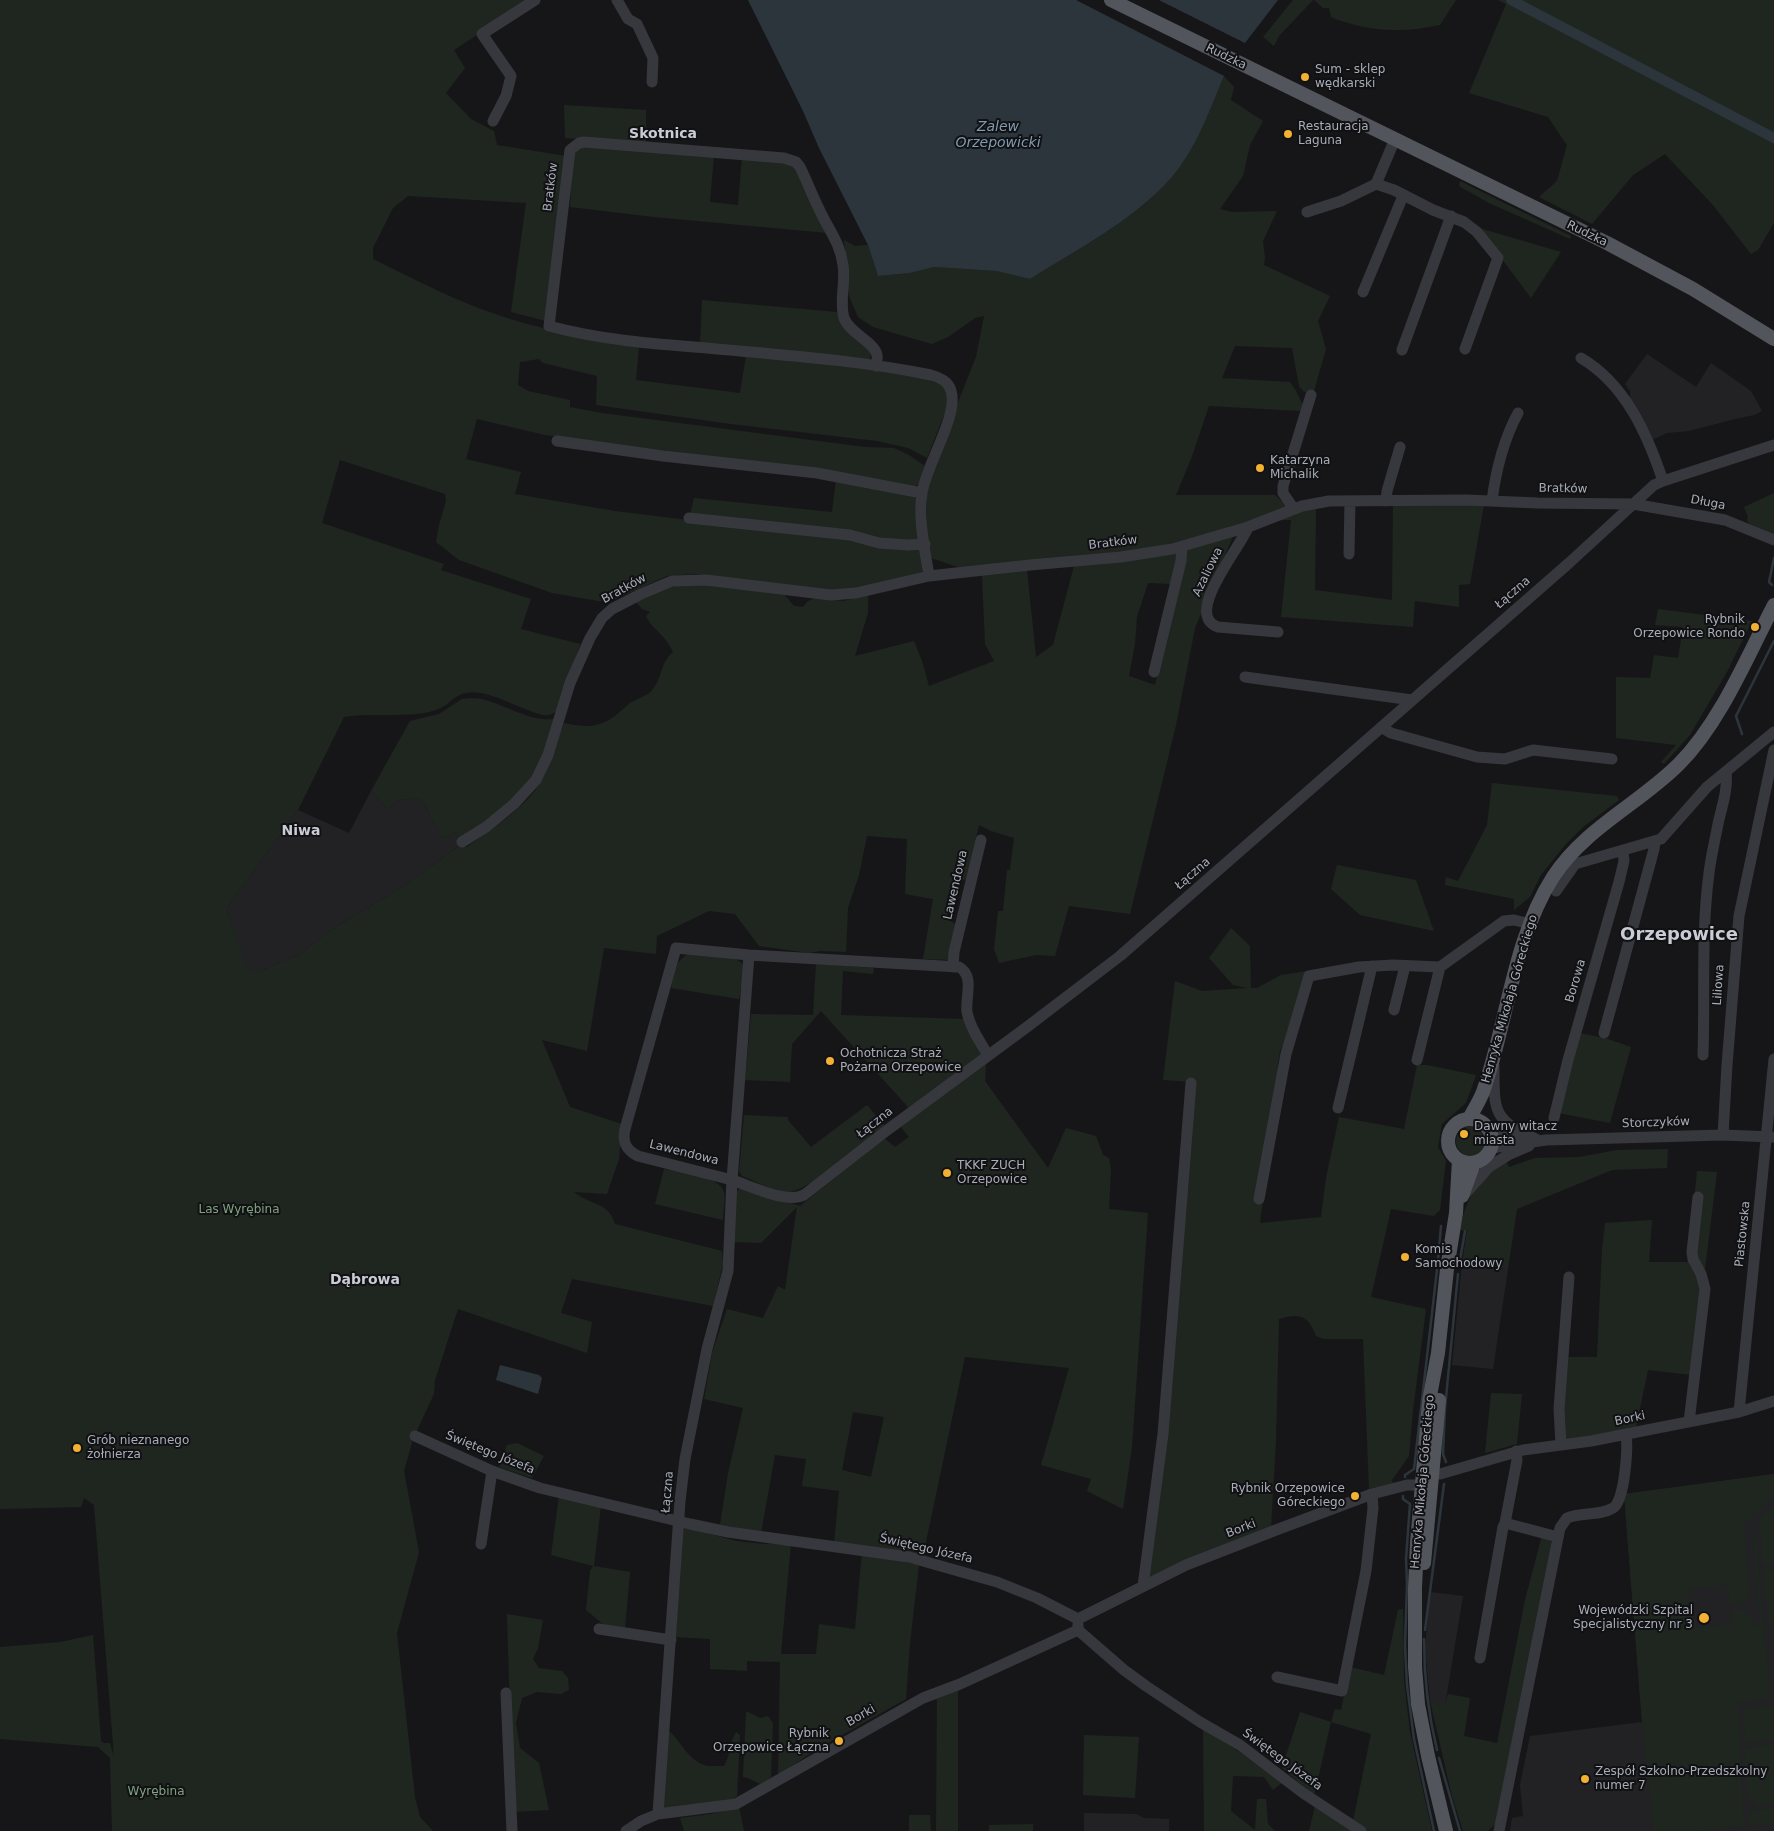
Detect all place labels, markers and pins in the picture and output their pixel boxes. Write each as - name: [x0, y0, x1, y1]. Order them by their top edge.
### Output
- place label: Sum - sklep wędkarski: [1315, 63, 1385, 91]
- marker: Sum - sklep wędkarski: [1299, 71, 1311, 83]
- place label: Restauracja Laguna: [1298, 120, 1369, 148]
- marker: Restauracja Laguna: [1282, 128, 1294, 140]
- place label: Katarzyna Michalik: [1270, 454, 1330, 482]
- marker: Katarzyna Michalik: [1254, 462, 1266, 474]
- place label: Rybnik Orzepowice Rondo: [1633, 613, 1745, 641]
- marker: Rybnik Orzepowice Rondo: [1749, 621, 1761, 633]
- place label: Ochotnicza Straż Pożarna Orzepowice: [840, 1047, 961, 1075]
- marker: Ochotnicza Straż Pożarna Orzepowice: [824, 1055, 836, 1067]
- place label: Dawny witacz miasta: [1474, 1120, 1557, 1148]
- marker: Dawny witacz miasta: [1458, 1128, 1470, 1140]
- place label: TKKF ZUCH Orzepowice: [957, 1159, 1027, 1187]
- marker: TKKF ZUCH Orzepowice: [941, 1167, 953, 1179]
- place label: Komis Samochodowy: [1415, 1243, 1502, 1271]
- marker: Komis Samochodowy: [1399, 1251, 1411, 1263]
- place label: Grób nieznanego żołnierza: [87, 1434, 189, 1462]
- marker: Grób nieznanego żołnierza: [71, 1442, 83, 1454]
- place label: Rybnik Orzepowice Góreckiego: [1231, 1482, 1345, 1510]
- marker: Rybnik Orzepowice Góreckiego: [1349, 1490, 1361, 1502]
- place label: Wojewódzki Szpital Specjalistyczny nr 3: [1573, 1604, 1693, 1632]
- marker: Wojewódzki Szpital Specjalistyczny nr 3: [1697, 1611, 1711, 1625]
- place label: Rybnik Orzepowice Łączna: [713, 1727, 829, 1755]
- marker: Rybnik Orzepowice Łączna: [833, 1735, 845, 1747]
- place label: Zespół Szkolno-Przedszkolny numer 7: [1595, 1765, 1767, 1793]
- marker: Zespół Szkolno-Przedszkolny numer 7: [1579, 1773, 1591, 1785]

